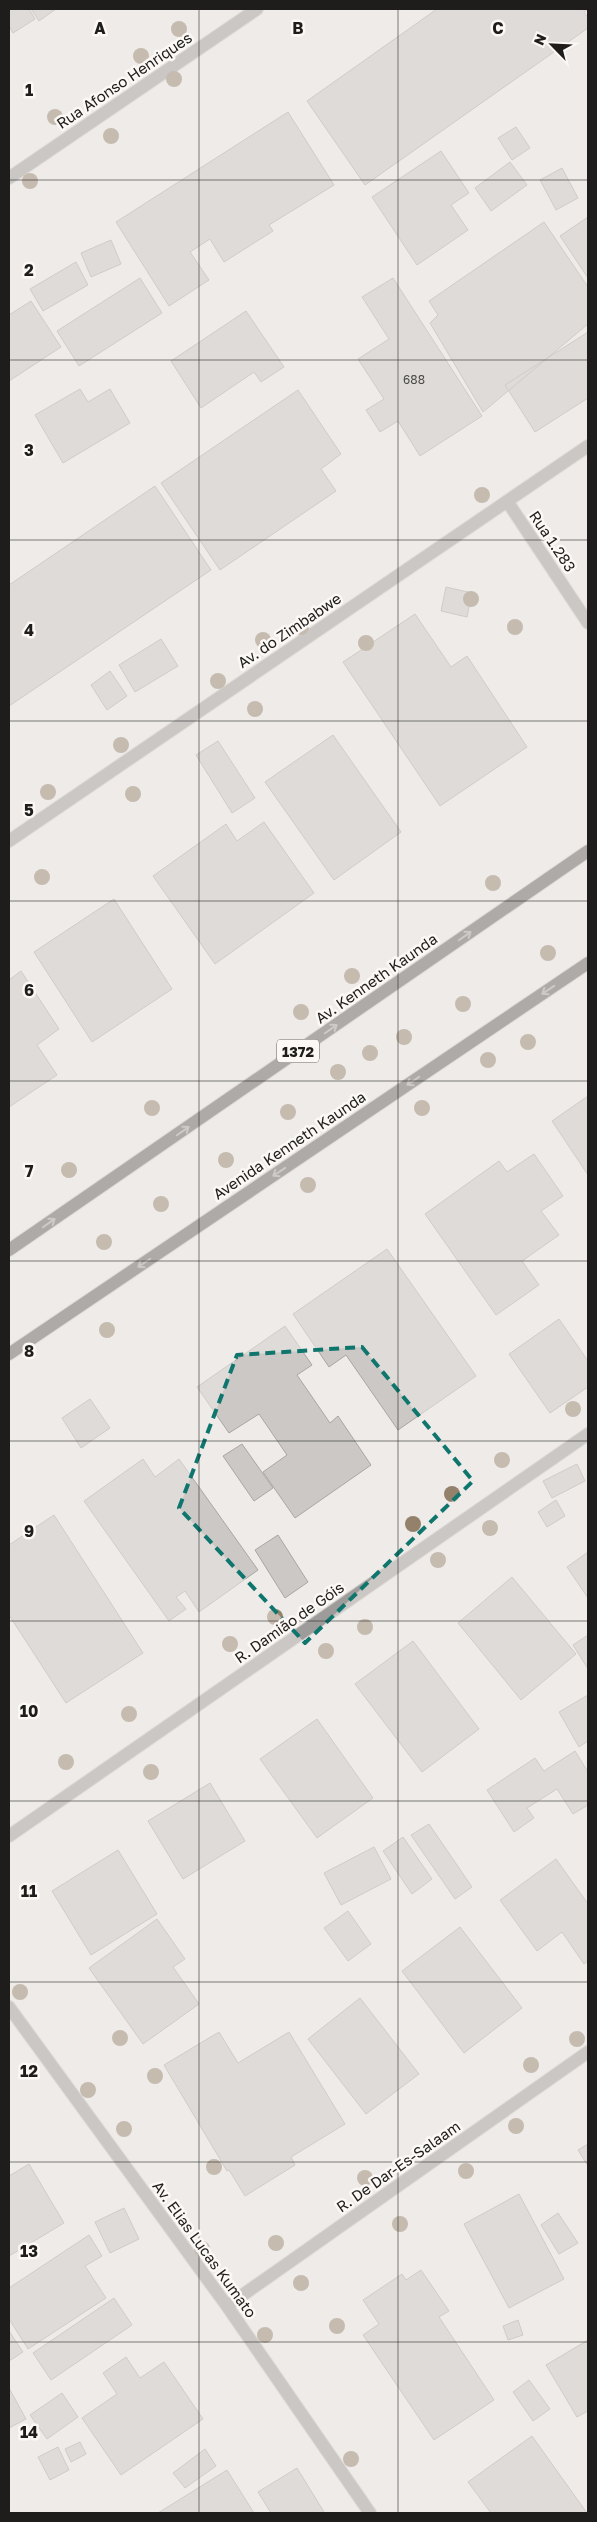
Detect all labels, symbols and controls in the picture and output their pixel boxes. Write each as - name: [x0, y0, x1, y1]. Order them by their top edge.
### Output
- text: B: [292, 18, 304, 38]
- text: C: [492, 18, 504, 38]
- north arrow: [527, 20, 577, 70]
- street label: Rua Afonso Henriques: [53, 28, 195, 132]
- text: N: [530, 31, 550, 48]
- text: 1: [25, 80, 33, 100]
- text: 2: [24, 260, 34, 280]
- house number: 688: [403, 372, 425, 387]
- text: 3: [24, 440, 34, 460]
- street label: Rua 1.283: [526, 507, 580, 575]
- street label: Av. do Zimbabwe: [234, 589, 344, 671]
- text: 4: [24, 620, 34, 640]
- text: 5: [24, 800, 34, 820]
- street label: Av. Kenneth Kaunda: [312, 929, 440, 1027]
- one-way arrow: [458, 931, 472, 941]
- text: 6: [24, 980, 34, 1000]
- one-way arrow: [541, 985, 555, 995]
- one-way arrow: [324, 1023, 338, 1034]
- road number: 1372: [277, 1040, 319, 1062]
- one-way arrow: [406, 1076, 420, 1086]
- street label: Avenida Kenneth Kaunda: [209, 1087, 369, 1203]
- one-way arrow: [176, 1126, 190, 1136]
- text: 7: [25, 1161, 34, 1181]
- one-way arrow: [272, 1167, 286, 1177]
- one-way arrow: [42, 1218, 56, 1228]
- one-way arrow: [137, 1258, 151, 1268]
- text: 8: [24, 1341, 34, 1361]
- text: 9: [24, 1521, 34, 1541]
- street label: R. Damião de Góis: [231, 1578, 347, 1666]
- text: 10: [20, 1701, 38, 1721]
- text: 11: [21, 1881, 37, 1901]
- text: 12: [20, 2061, 38, 2081]
- street label: R. De Dar-Es-Salaam: [333, 2116, 463, 2216]
- street label: Av. Elias Lucas Kumato: [149, 2177, 261, 2321]
- text: 13: [20, 2241, 38, 2261]
- text: 14: [20, 2422, 38, 2442]

